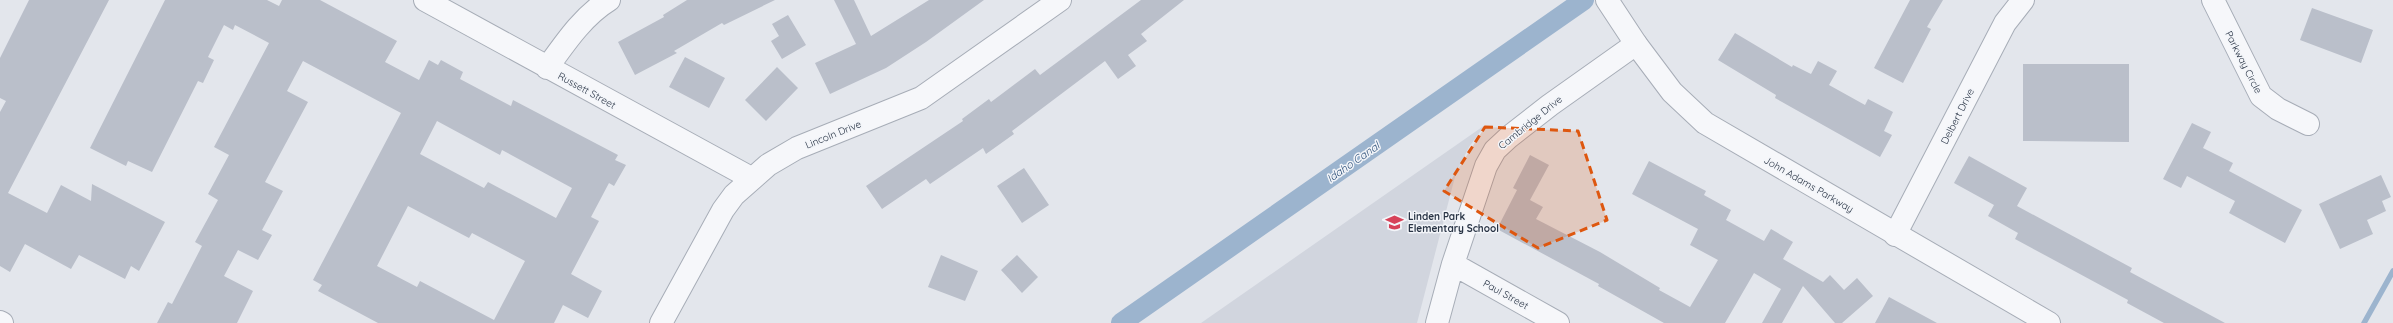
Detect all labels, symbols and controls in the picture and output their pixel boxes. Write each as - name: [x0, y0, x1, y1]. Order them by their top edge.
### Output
- street label: Parkway Circle: [2222, 29, 2265, 96]
- street label: Russett Street: [556, 69, 618, 112]
- street label: Delbert Drive: [1938, 86, 1977, 146]
- street label: Cambridge Drive: [1496, 92, 1565, 152]
- street label: Lincoln Drive: [803, 117, 863, 152]
- water label: Idaho Canal: [1324, 138, 1383, 185]
- street label: John Adams Parkway: [1762, 153, 1856, 215]
- place label: Linden Park Elementary School: [1408, 210, 1499, 235]
- school or university icon: Linden Park Elementary School: [1385, 212, 1405, 232]
- street label: Paul Street: [1481, 277, 1531, 313]

